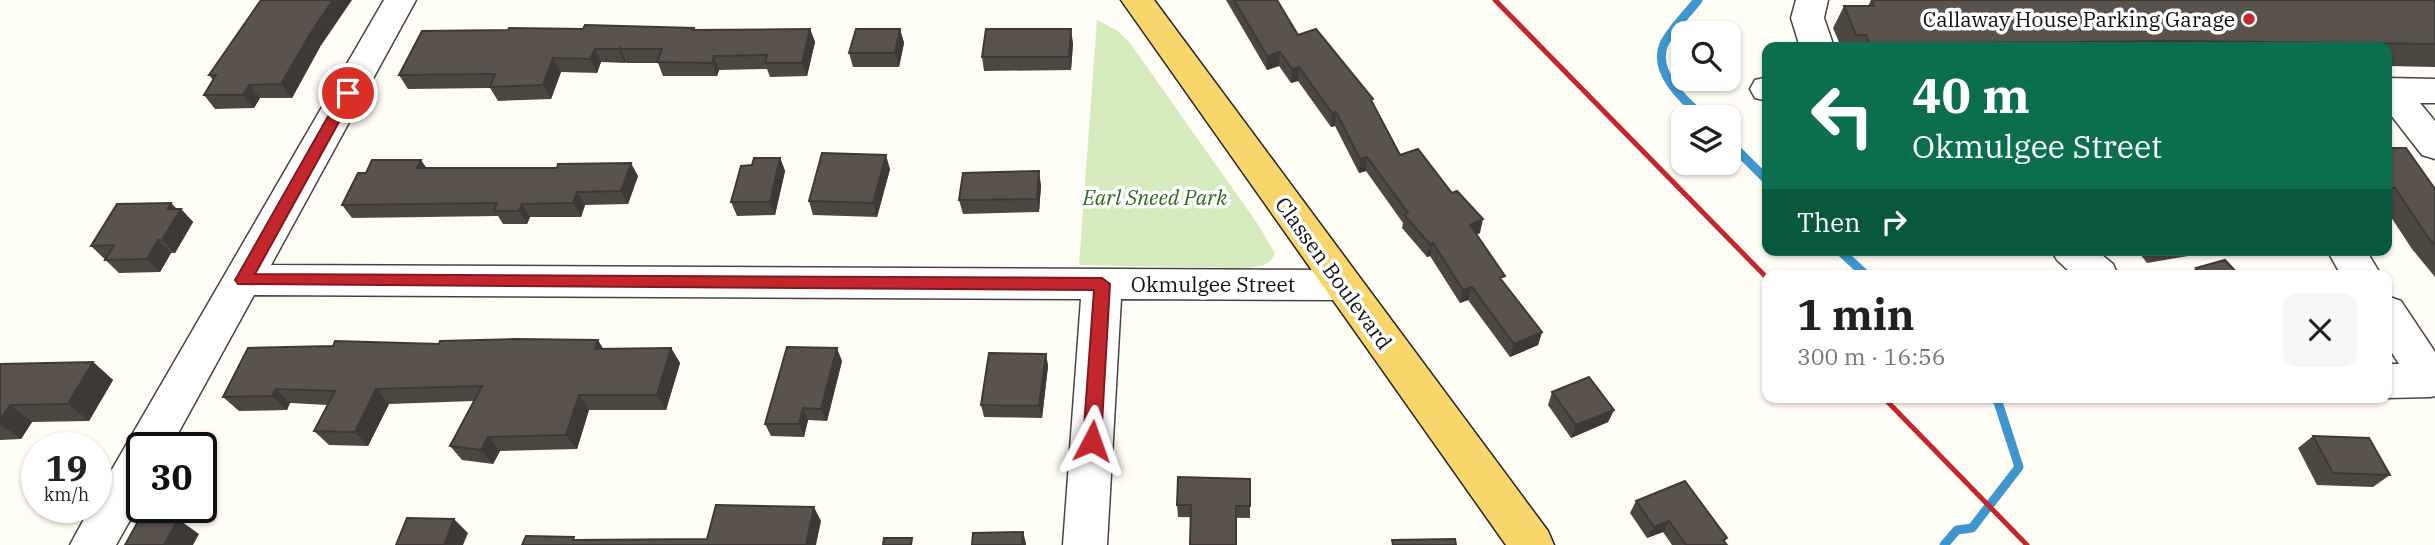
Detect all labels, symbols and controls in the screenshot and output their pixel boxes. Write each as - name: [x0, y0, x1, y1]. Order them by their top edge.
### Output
- place label: Callaway House Parking Garage: [1923, 5, 2235, 33]
- marker: Callaway House Parking Garage: [2241, 11, 2257, 27]
- map controls: [1671, 21, 1741, 175]
- button: search: [1671, 21, 1741, 91]
- pin: [318, 63, 378, 123]
- text: 40 m: [1912, 63, 2030, 126]
- icon: left: [1797, 70, 1888, 161]
- icon: arrive: [329, 74, 367, 112]
- button: layers: [1671, 105, 1741, 175]
- text: Okmulgee Street: [1912, 125, 2162, 167]
- park label: Earl Sneed Park: [1082, 183, 1228, 211]
- street label: Classen Boulevard: [1269, 191, 1399, 355]
- icon: right: [1875, 203, 1913, 241]
- text: Then: [1797, 205, 1861, 239]
- street label: Okmulgee Street: [1131, 270, 1295, 298]
- text: 1 min: [1797, 287, 1915, 342]
- button: close: [2283, 293, 2357, 367]
- text: 300 m · 16:56: [1797, 341, 1946, 371]
- position arrow: [1055, 404, 1129, 478]
- speed limit sign: 30: [126, 432, 217, 523]
- text: 19: [45, 445, 88, 491]
- text: km/h: [44, 483, 89, 506]

